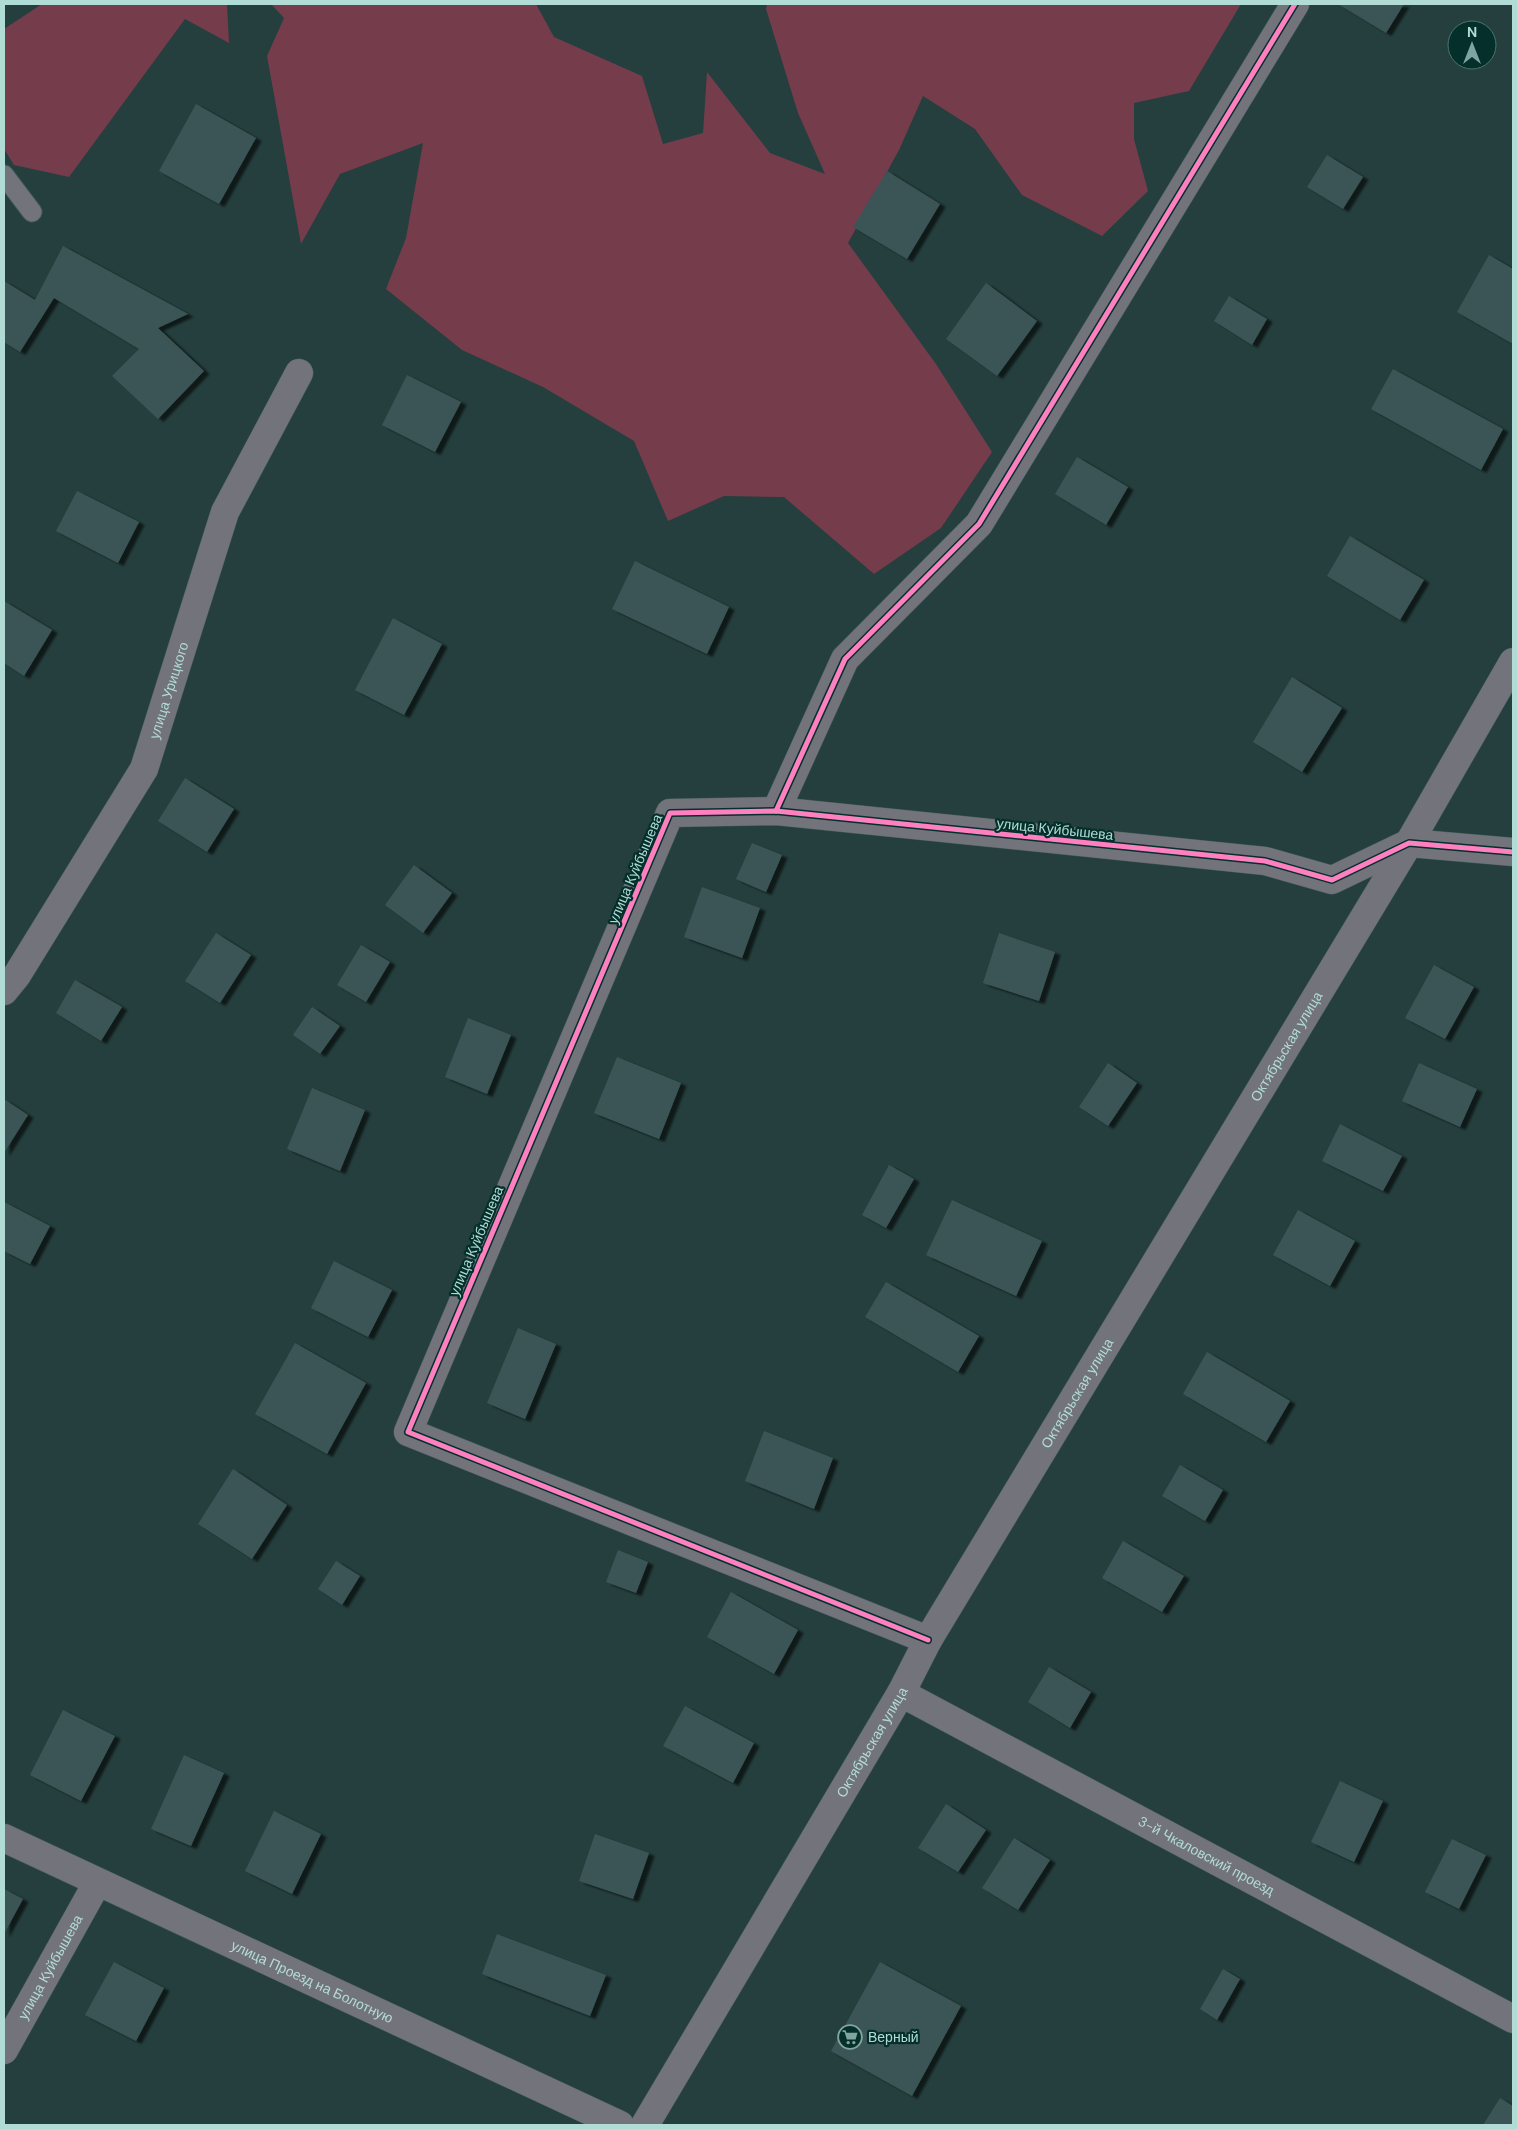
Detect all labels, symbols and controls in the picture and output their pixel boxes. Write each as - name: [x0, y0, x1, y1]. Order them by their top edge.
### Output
- north arrow: [1447, 20, 1497, 70]
- text: N: [1467, 23, 1477, 41]
- street label: улица Урицкого: [145, 639, 193, 741]
- street label: улица Куйбышева: [604, 811, 666, 927]
- street label: улица Куйбышева: [996, 814, 1115, 844]
- street label: Октябрьская улица: [1246, 988, 1326, 1105]
- street label: улица Куйбышева: [445, 1183, 507, 1299]
- street label: Октябрьская улица: [1037, 1335, 1117, 1451]
- street label: Октябрьская улица: [832, 1684, 912, 1801]
- street label: 3-й Чкаловский проезд: [1135, 1812, 1278, 1899]
- street label: улица Куйбышева: [14, 1911, 87, 2023]
- street label: улица Проезд на Болотную: [228, 1936, 396, 2027]
- supermarket icon: Верный: [837, 2024, 863, 2050]
- place label: Верный: [868, 2028, 919, 2046]

